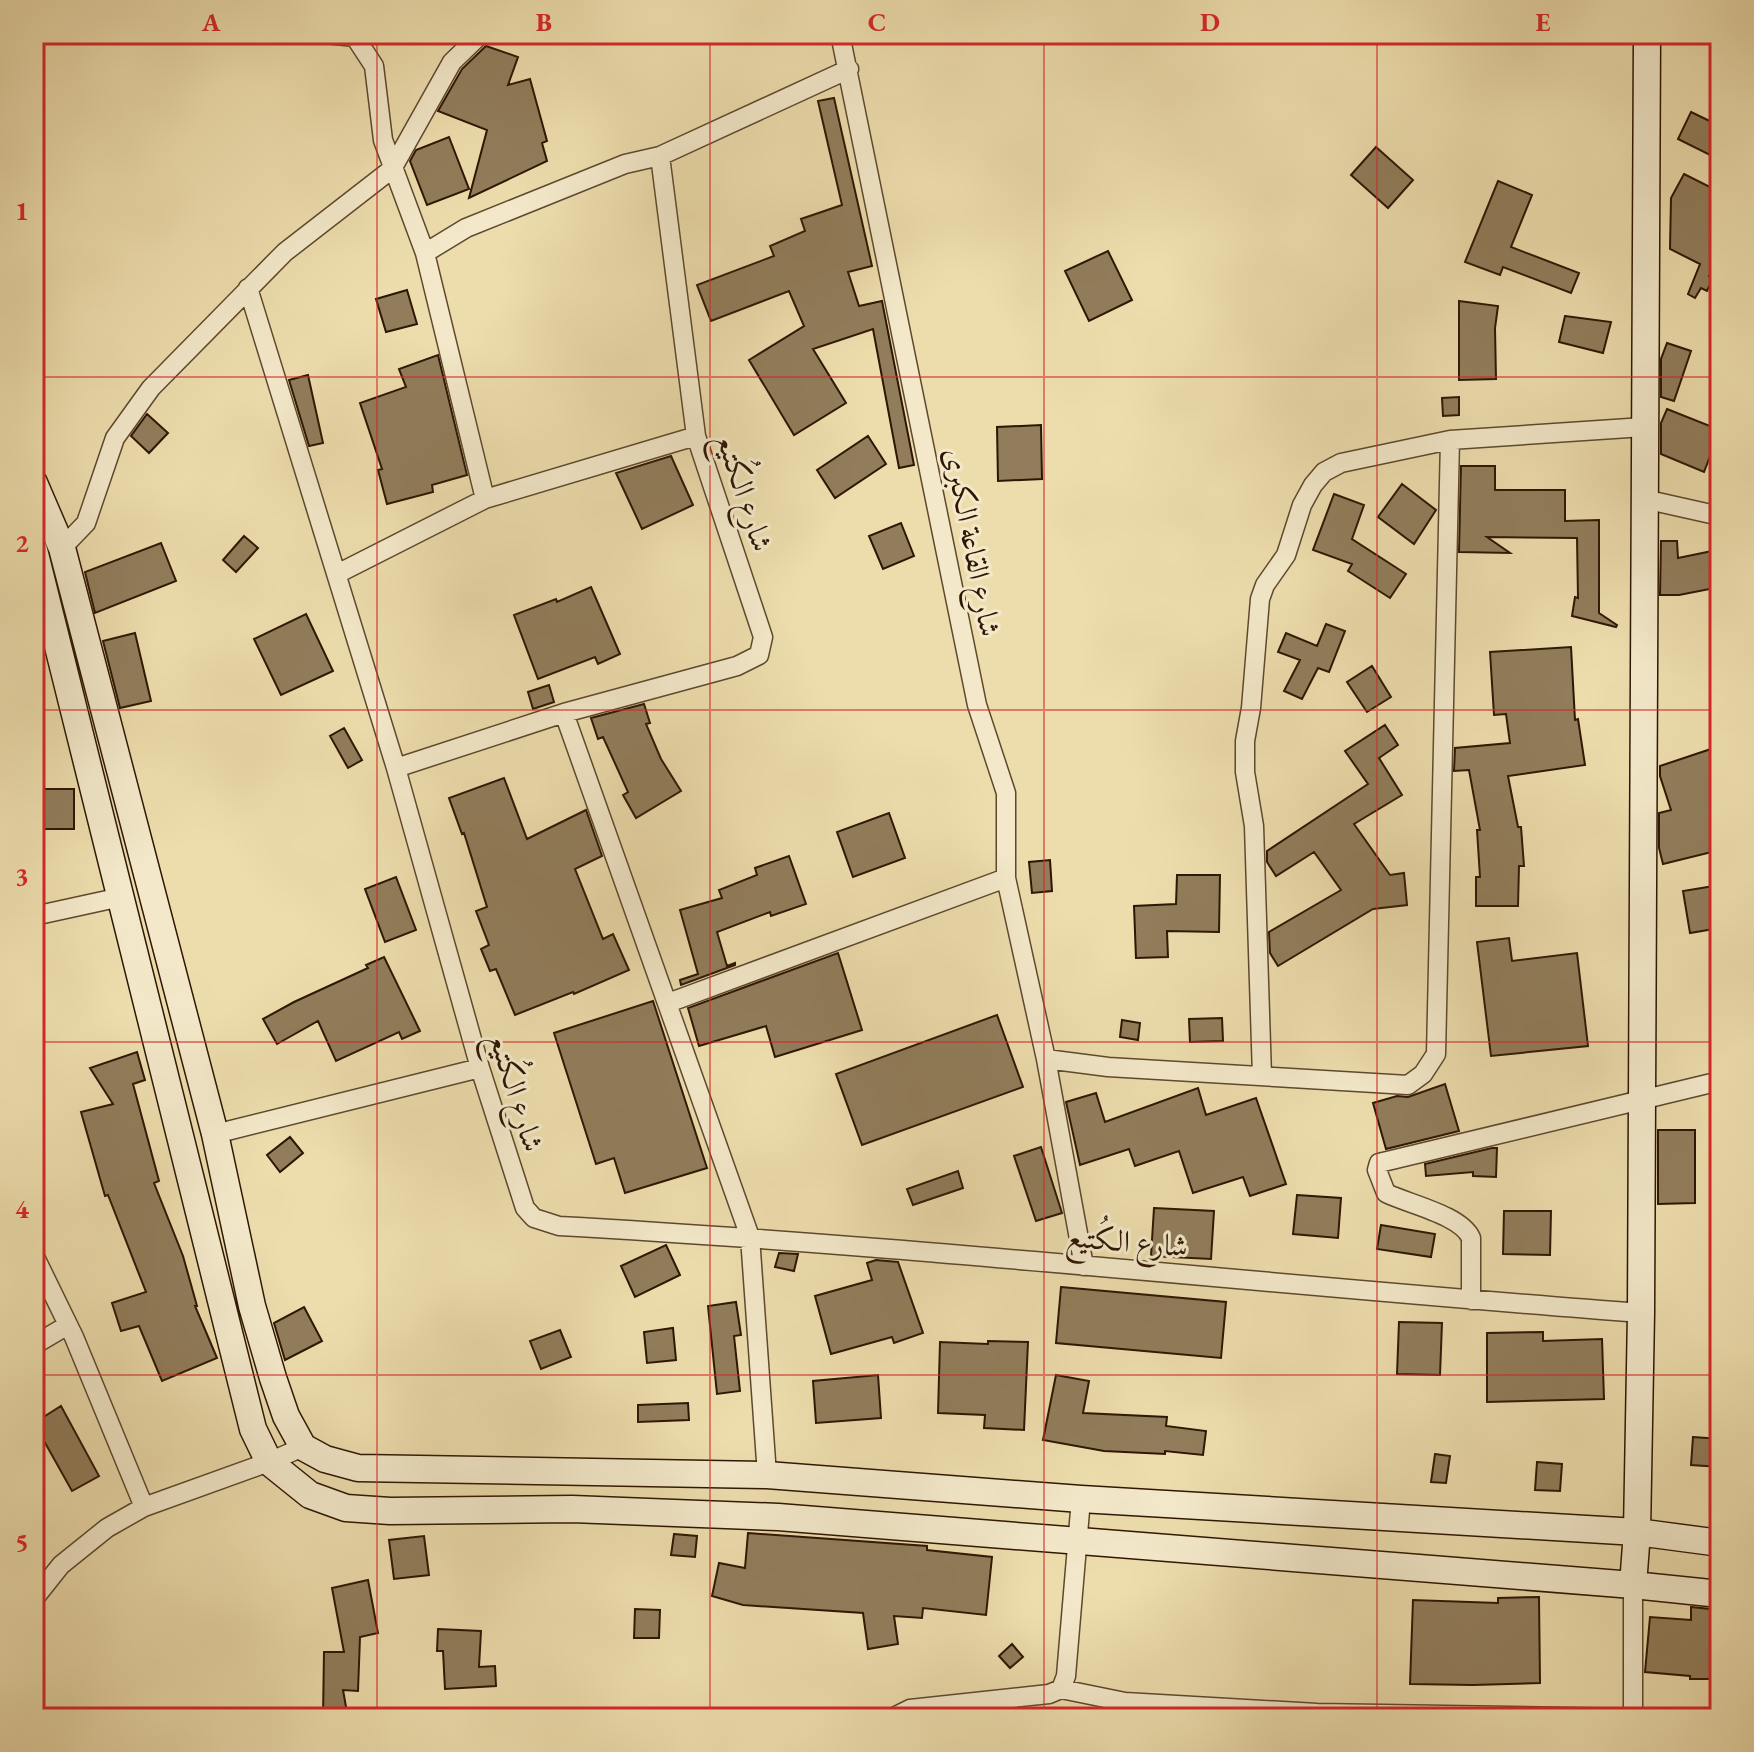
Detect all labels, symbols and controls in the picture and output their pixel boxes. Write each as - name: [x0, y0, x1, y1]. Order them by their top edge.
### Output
- text: A: [201, 5, 221, 39]
- text: B: [536, 5, 552, 39]
- text: C: [868, 5, 886, 39]
- text: D: [1200, 5, 1220, 39]
- text: E: [1536, 5, 1551, 39]
- text: 1: [15, 194, 29, 228]
- street label: شارع الكُتيع: [700, 426, 787, 559]
- street label: شارع القاعة الكبرى: [930, 444, 1010, 641]
- text: 2: [15, 526, 29, 560]
- text: 3: [15, 859, 29, 893]
- street label: شارع الكُتيع: [473, 1026, 558, 1159]
- text: 4: [15, 1192, 29, 1226]
- street label: شارع الكُتيع: [1064, 1211, 1190, 1274]
- text: 5: [15, 1525, 29, 1559]

